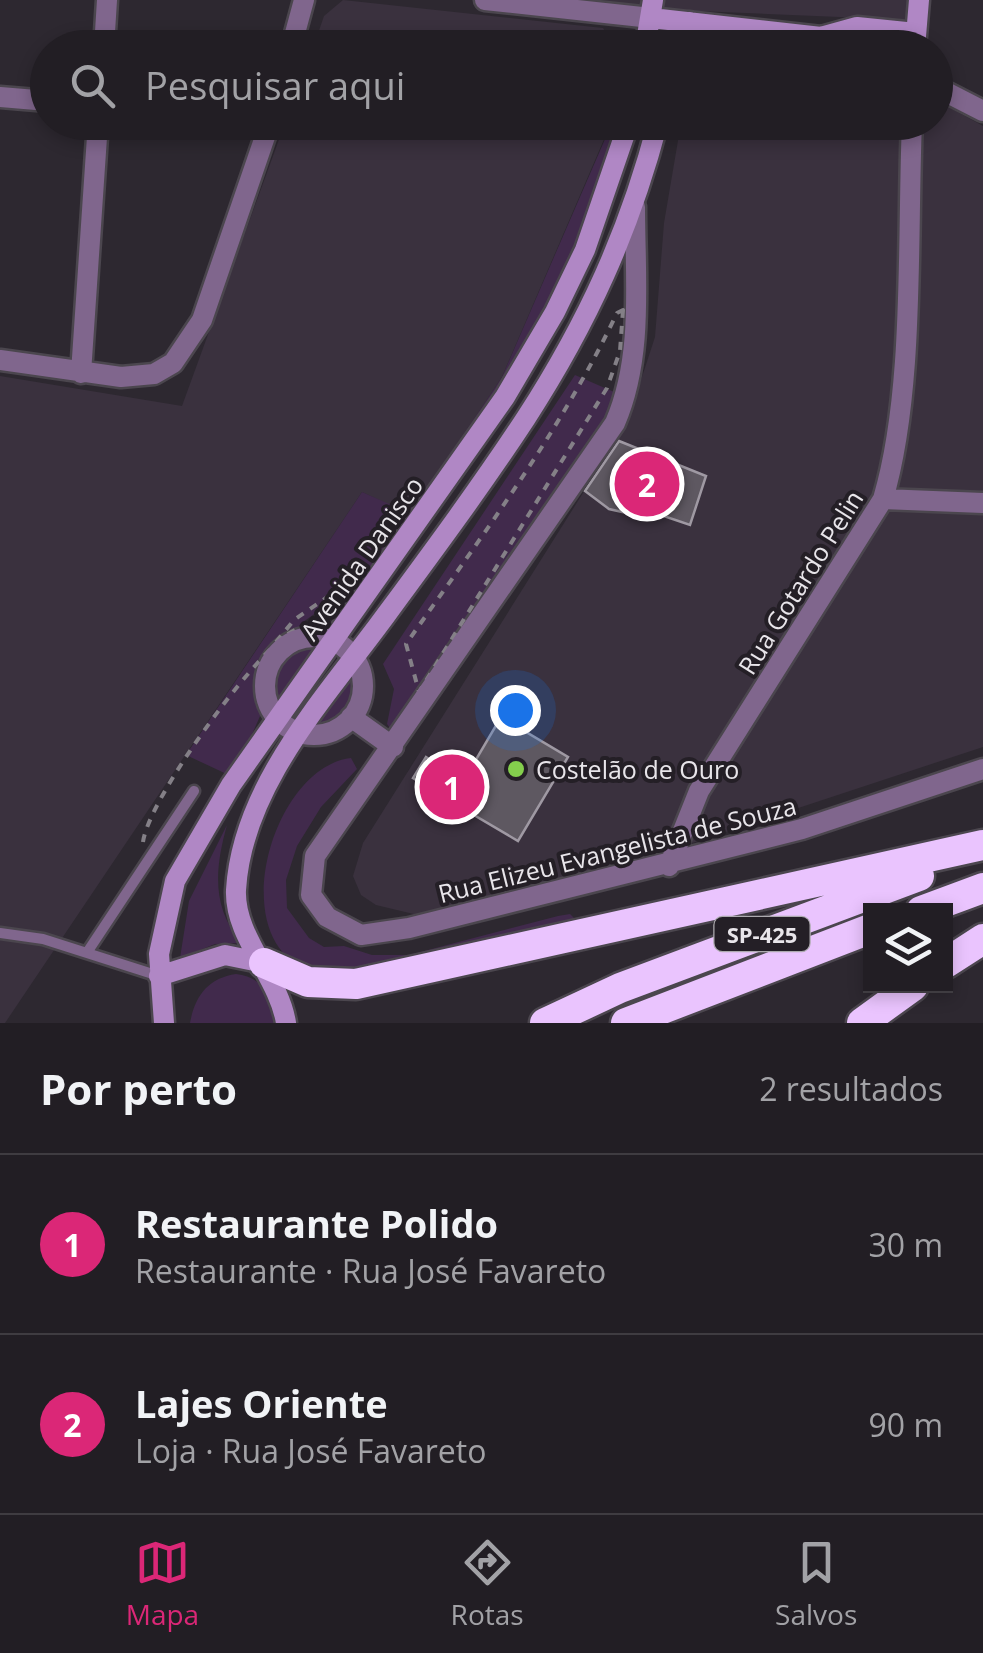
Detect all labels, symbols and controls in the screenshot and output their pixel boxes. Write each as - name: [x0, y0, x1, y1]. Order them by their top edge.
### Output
- search box: [30, 30, 953, 140]
- icon: search: [65, 58, 120, 113]
- text: Pesquisar aqui: [145, 59, 405, 111]
- pin: 2: [614, 446, 680, 522]
- street label: Avenida Danisco: [292, 470, 430, 646]
- street label: Rua Gotardo Pelin: [730, 483, 870, 681]
- your location: [490, 685, 541, 736]
- pin: 1: [420, 750, 484, 824]
- place label: Costelão de Ouro: [536, 752, 739, 786]
- marker: Costelão de Ouro: [505, 758, 527, 780]
- street label: Rua Elizeu Evangelista de Souza: [434, 788, 800, 910]
- map controls: [863, 903, 953, 993]
- button: layers: [863, 903, 953, 993]
- road number: SP-425: [714, 917, 810, 951]
- text: Por perto: [40, 1060, 237, 1117]
- text: 2 resultados: [759, 1067, 943, 1110]
- text: Restaurante Polido: [135, 1197, 498, 1249]
- text: 1: [63, 1223, 82, 1266]
- text: 30 m: [868, 1223, 943, 1266]
- text: Restaurante · Rua José Favareto: [135, 1249, 606, 1292]
- text: Lajes Oriente: [135, 1377, 388, 1429]
- text: 2: [63, 1403, 82, 1446]
- text: 90 m: [868, 1403, 943, 1446]
- text: Loja · Rua José Favareto: [135, 1429, 486, 1472]
- tab: Mapa: [126, 1535, 199, 1633]
- tab: Rotas: [451, 1535, 524, 1633]
- tab: Salvos: [775, 1535, 857, 1633]

